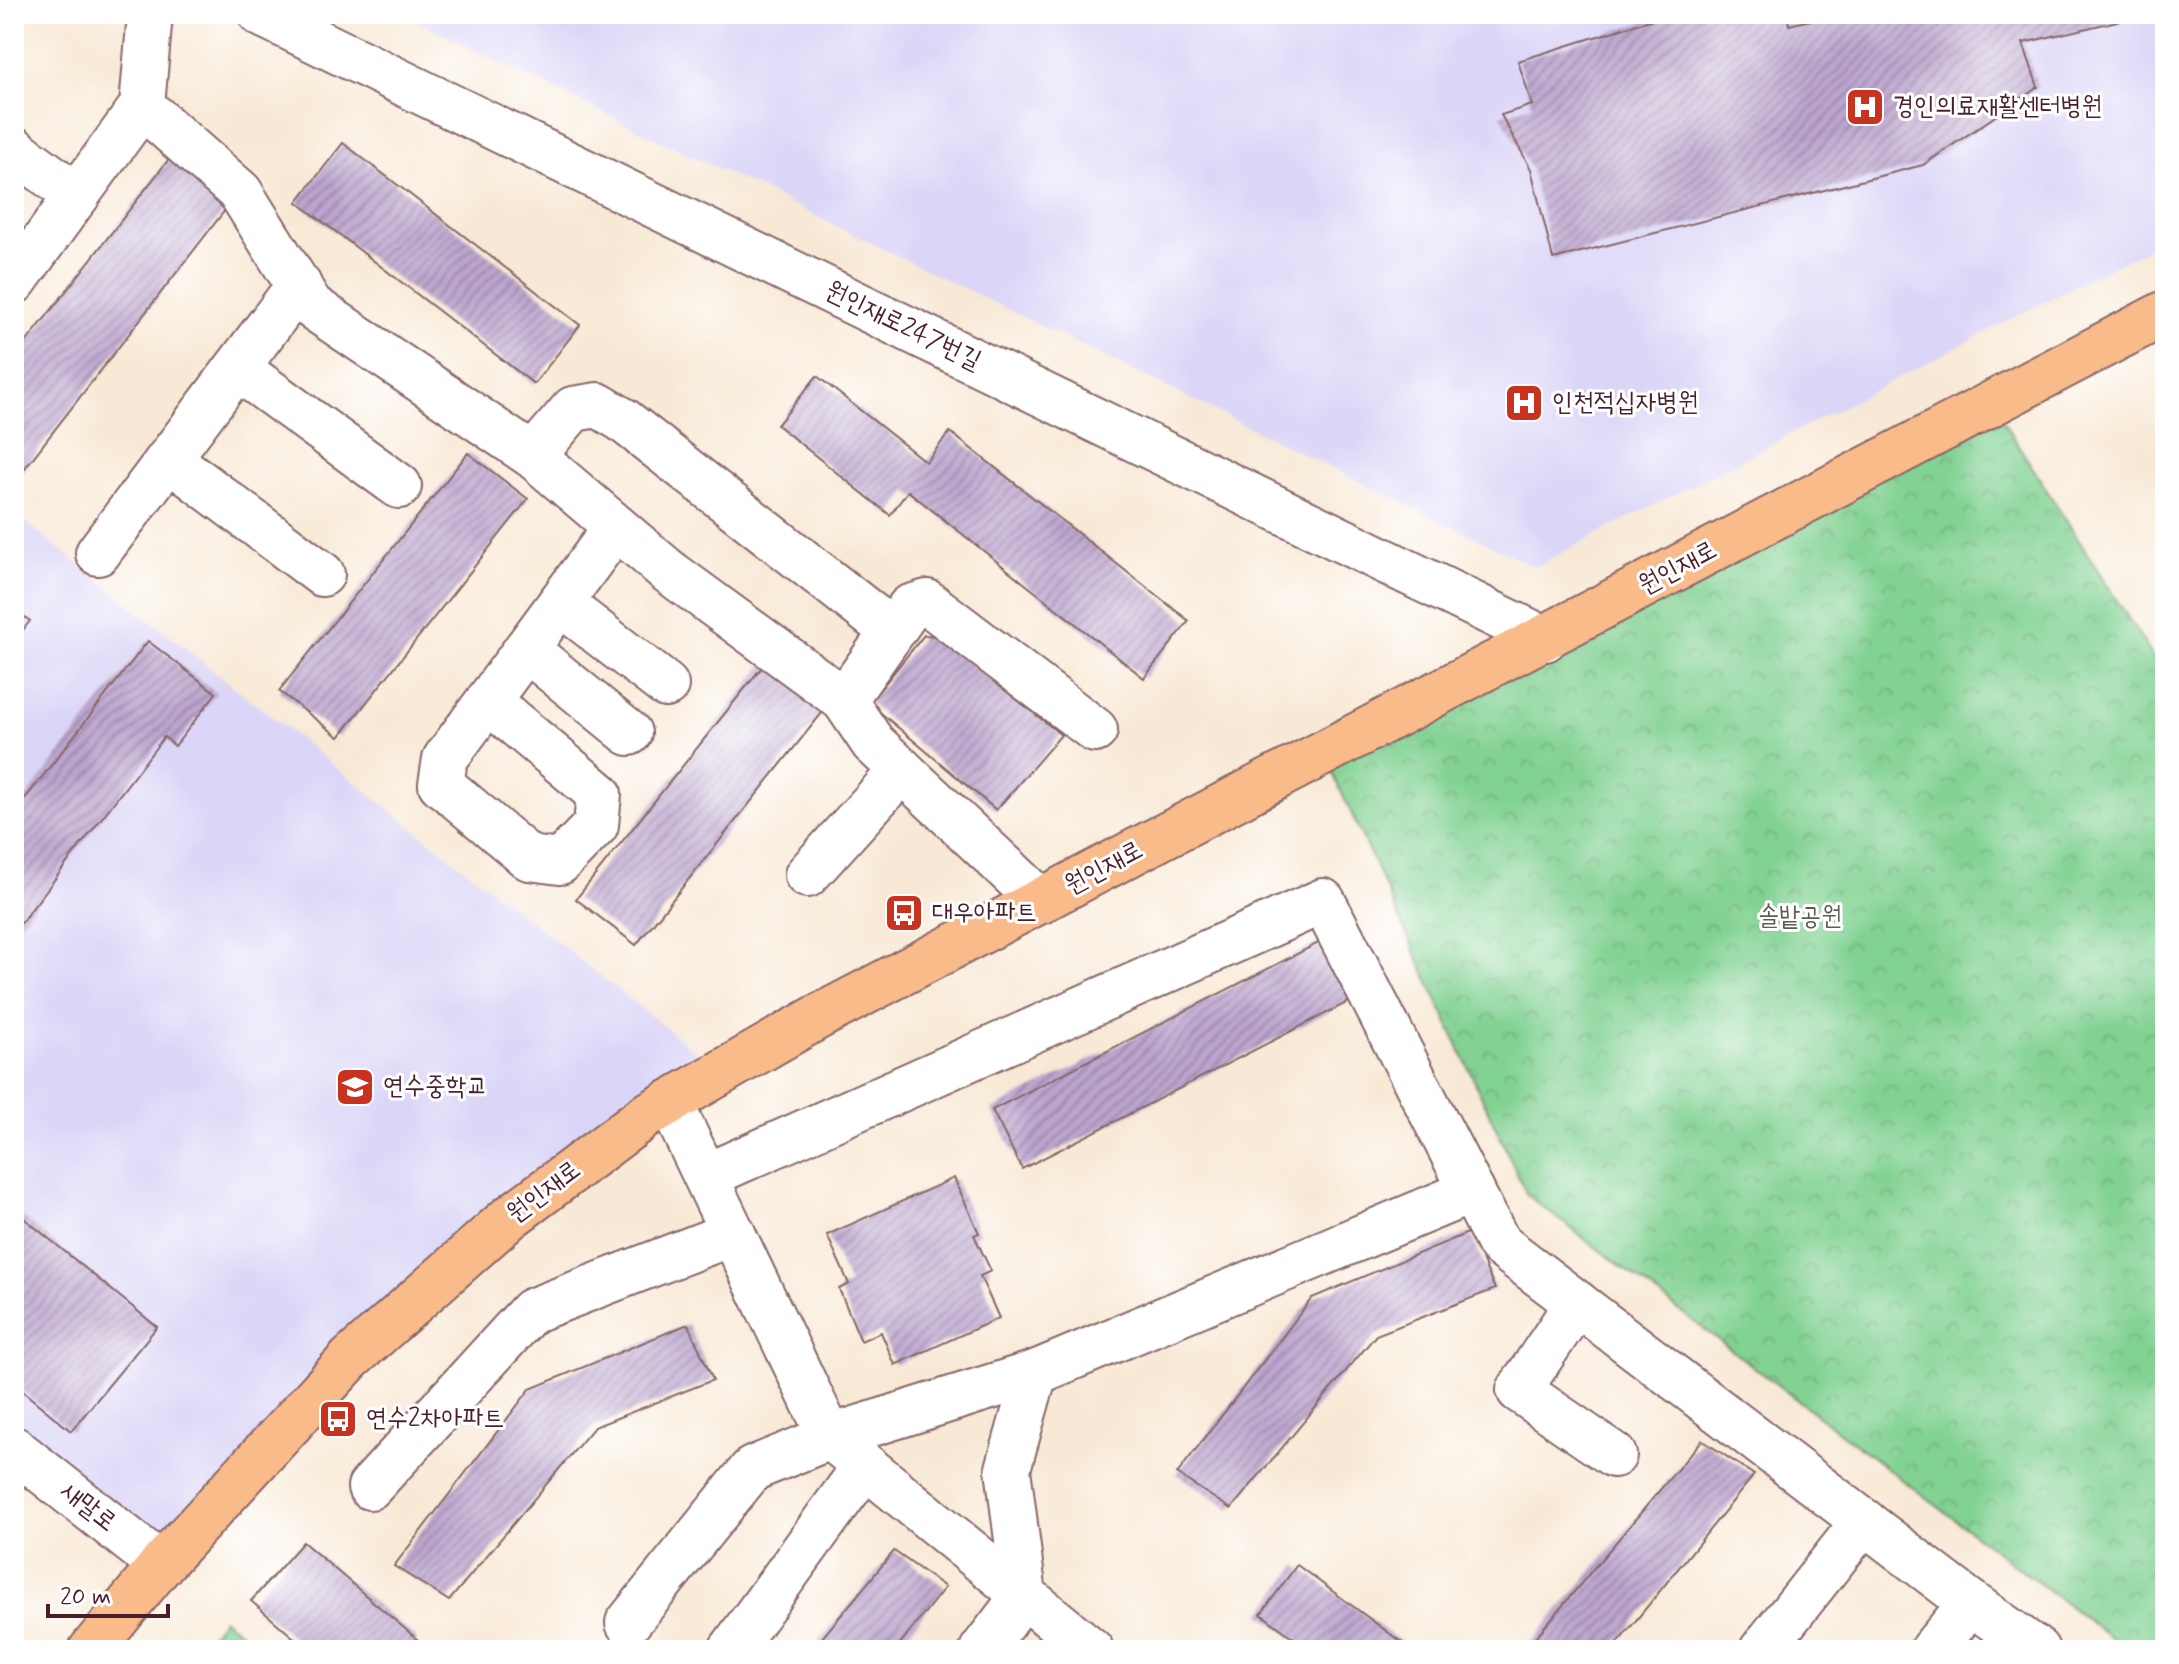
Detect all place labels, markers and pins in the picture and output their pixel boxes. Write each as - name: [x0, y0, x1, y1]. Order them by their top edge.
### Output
- hospital icon: 경인의료재활센터병원: [1844, 86, 1886, 128]
- place label: 경인의료재활센터병원: [1893, 90, 2102, 124]
- hospital icon: 인천적십자병원: [1503, 382, 1545, 424]
- place label: 인천적십자병원: [1552, 386, 1698, 420]
- bus stop icon: 대우아파트: [883, 892, 925, 934]
- place label: 대우아파트: [932, 896, 1037, 930]
- school or university icon: 연수중학교: [334, 1066, 376, 1108]
- place label: 연수중학교: [383, 1070, 488, 1104]
- bus stop icon: 연수2차아파트: [317, 1398, 359, 1440]
- place label: 연수2차아파트: [366, 1402, 504, 1436]

